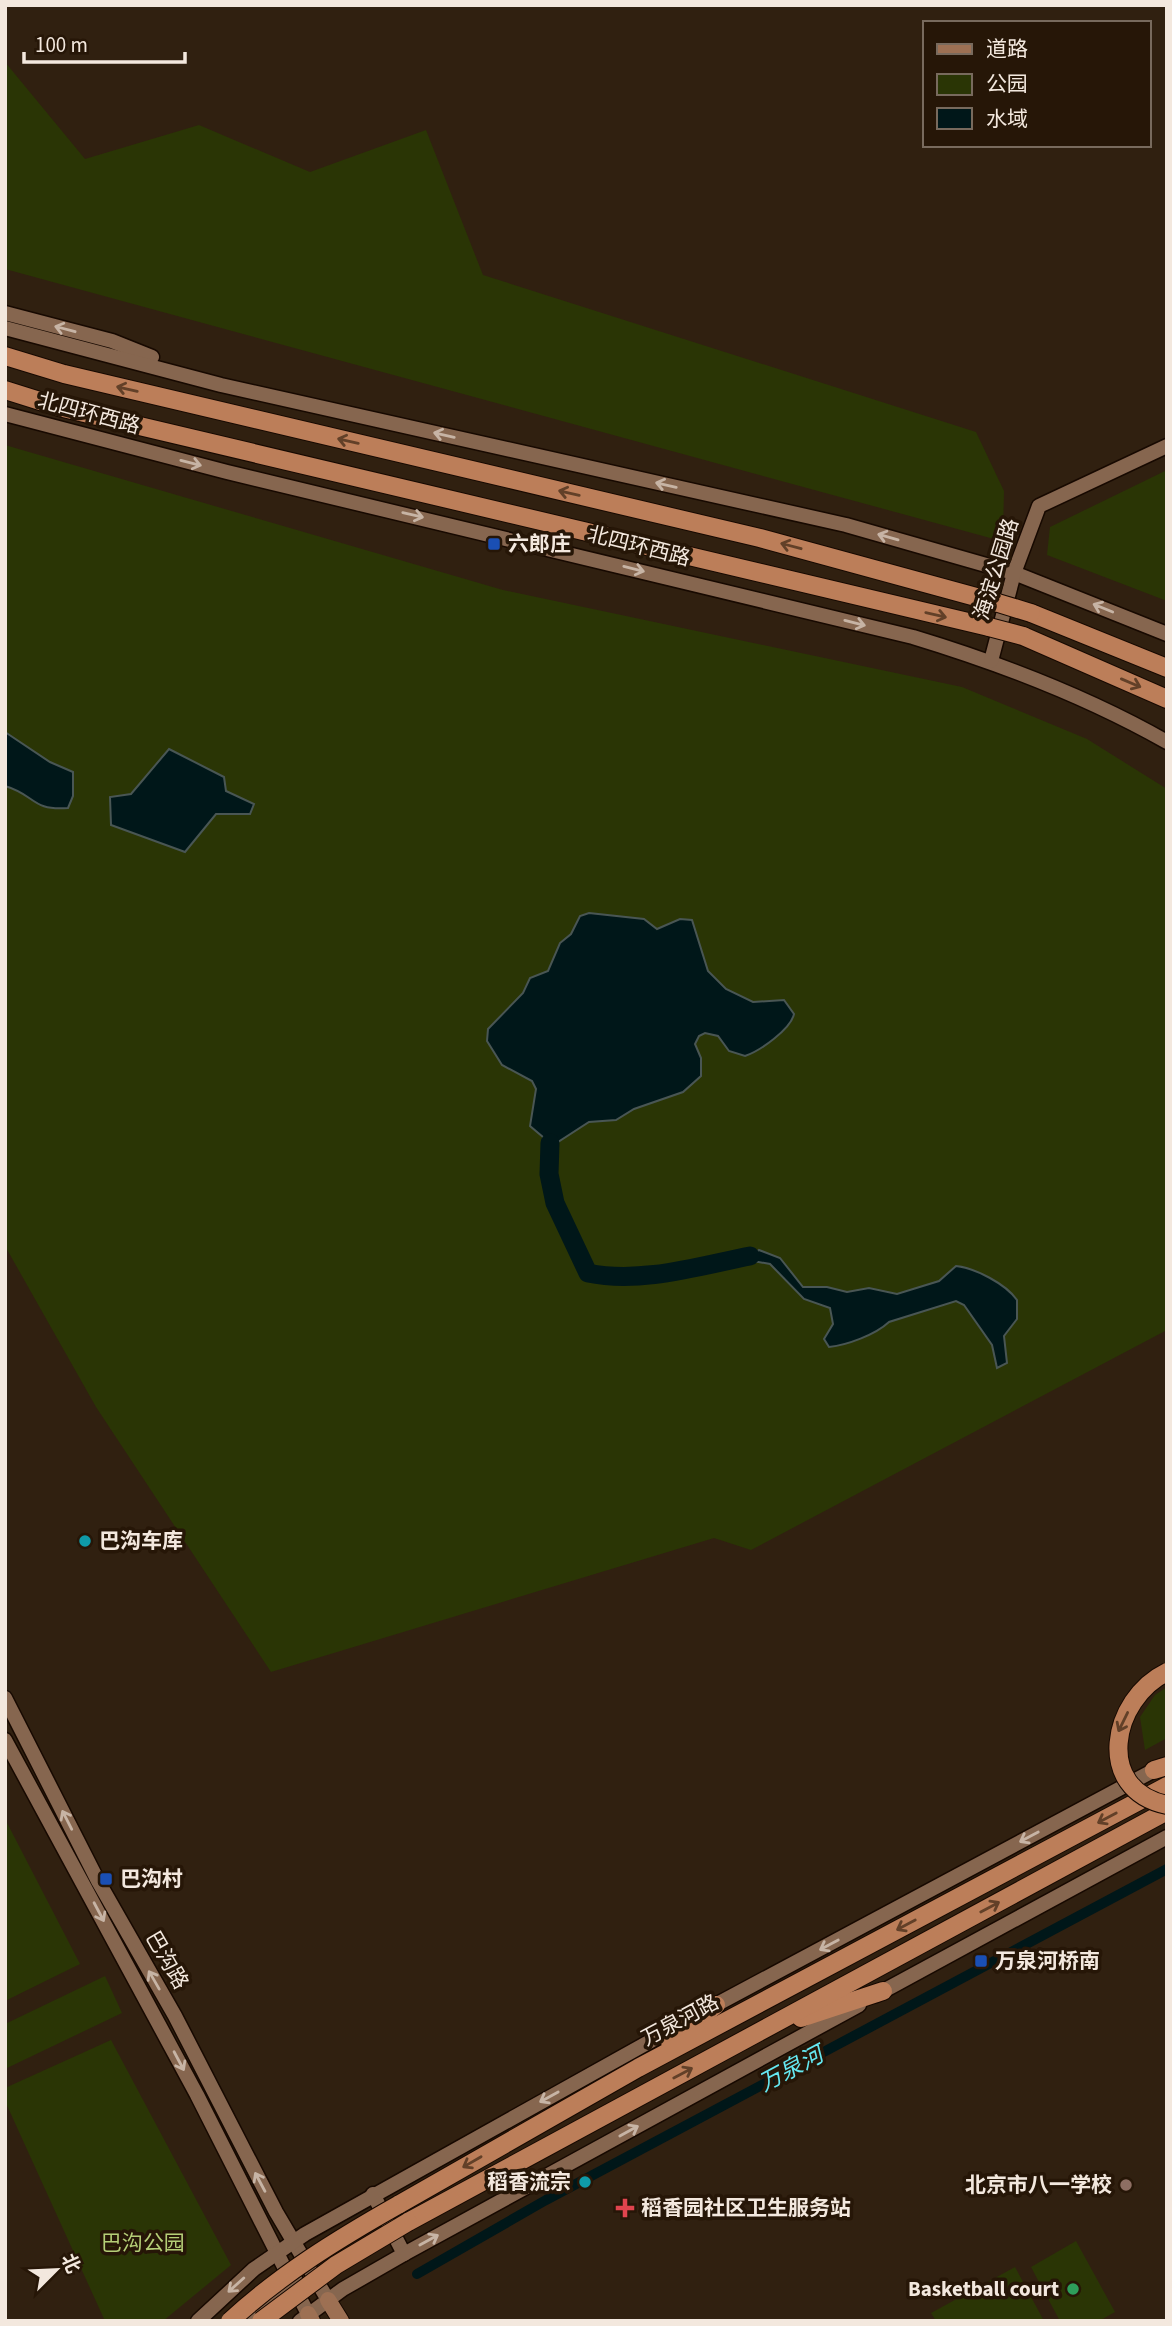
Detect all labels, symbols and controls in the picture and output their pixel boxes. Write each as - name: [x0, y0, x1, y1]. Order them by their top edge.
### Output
- scale bar: [24, 21, 186, 65]
- legend: [923, 21, 1151, 147]
- text: 100 m: [35, 30, 88, 60]
- text: 道路: [986, 34, 1028, 64]
- text: 公园: [986, 69, 1028, 99]
- text: 水域: [986, 104, 1028, 134]
- one-way arrow: [54, 322, 77, 335]
- one-way arrow: [116, 381, 138, 394]
- street label: 北四环西路: [34, 385, 144, 441]
- one-way arrow: [433, 428, 456, 441]
- one-way arrow: [337, 433, 360, 447]
- one-way arrow: [180, 457, 202, 470]
- one-way arrow: [655, 477, 678, 491]
- one-way arrow: [559, 486, 581, 499]
- one-way arrow: [401, 509, 424, 523]
- street label: 海淀公园路: [966, 514, 1026, 624]
- street label: 北四环西路: [584, 519, 694, 573]
- place label: 六郎庄: [508, 529, 571, 559]
- one-way arrow: [877, 529, 899, 542]
- marker: 六郎庄: [486, 536, 502, 552]
- one-way arrow: [780, 539, 802, 552]
- one-way arrow: [622, 563, 645, 576]
- one-way arrow: [1093, 601, 1115, 614]
- one-way arrow: [924, 608, 947, 622]
- one-way arrow: [843, 617, 866, 630]
- one-way arrow: [1120, 677, 1141, 690]
- place label: 巴沟车库: [99, 1526, 183, 1556]
- marker: 巴沟车库: [77, 1533, 93, 1549]
- one-way arrow: [1116, 1711, 1130, 1732]
- one-way arrow: [60, 1810, 74, 1831]
- one-way arrow: [1097, 1811, 1117, 1825]
- one-way arrow: [1020, 1831, 1040, 1845]
- place label: 巴沟村: [120, 1864, 183, 1894]
- marker: 巴沟村: [98, 1871, 114, 1887]
- one-way arrow: [979, 1900, 999, 1914]
- one-way arrow: [92, 1901, 106, 1922]
- one-way arrow: [896, 1919, 917, 1932]
- street label: 巴沟路: [138, 1925, 196, 1995]
- one-way arrow: [819, 1938, 840, 1952]
- place label: 万泉河桥南: [995, 1946, 1100, 1976]
- marker: 万泉河桥南: [973, 1953, 989, 1969]
- one-way arrow: [147, 1971, 161, 1991]
- street label: 万泉河路: [636, 1987, 724, 2053]
- water label: 万泉河: [753, 2036, 833, 2100]
- one-way arrow: [172, 2050, 186, 2070]
- one-way arrow: [673, 2065, 693, 2079]
- one-way arrow: [539, 2090, 559, 2104]
- one-way arrow: [618, 2124, 639, 2137]
- one-way arrow: [463, 2155, 483, 2169]
- place label: 稻香流宗: [487, 2167, 571, 2197]
- place label: 北京市八一学校: [965, 2170, 1112, 2200]
- one-way arrow: [253, 2172, 267, 2192]
- marker: 稻香流宗: [577, 2174, 593, 2190]
- marker: 北京市八一学校: [1118, 2177, 1134, 2193]
- place label: 稻香园社区卫生服务站: [641, 2193, 851, 2223]
- marker: 稻香园社区卫生服务站: [615, 2198, 635, 2218]
- park label: 巴沟公园: [101, 2228, 185, 2258]
- one-way arrow: [419, 2233, 439, 2247]
- north arrow: [21, 2235, 91, 2305]
- text: 北: [54, 2250, 86, 2278]
- place label: Basketball court: [908, 2274, 1059, 2304]
- one-way arrow: [228, 2277, 245, 2294]
- marker: Basketball court: [1065, 2281, 1081, 2297]

